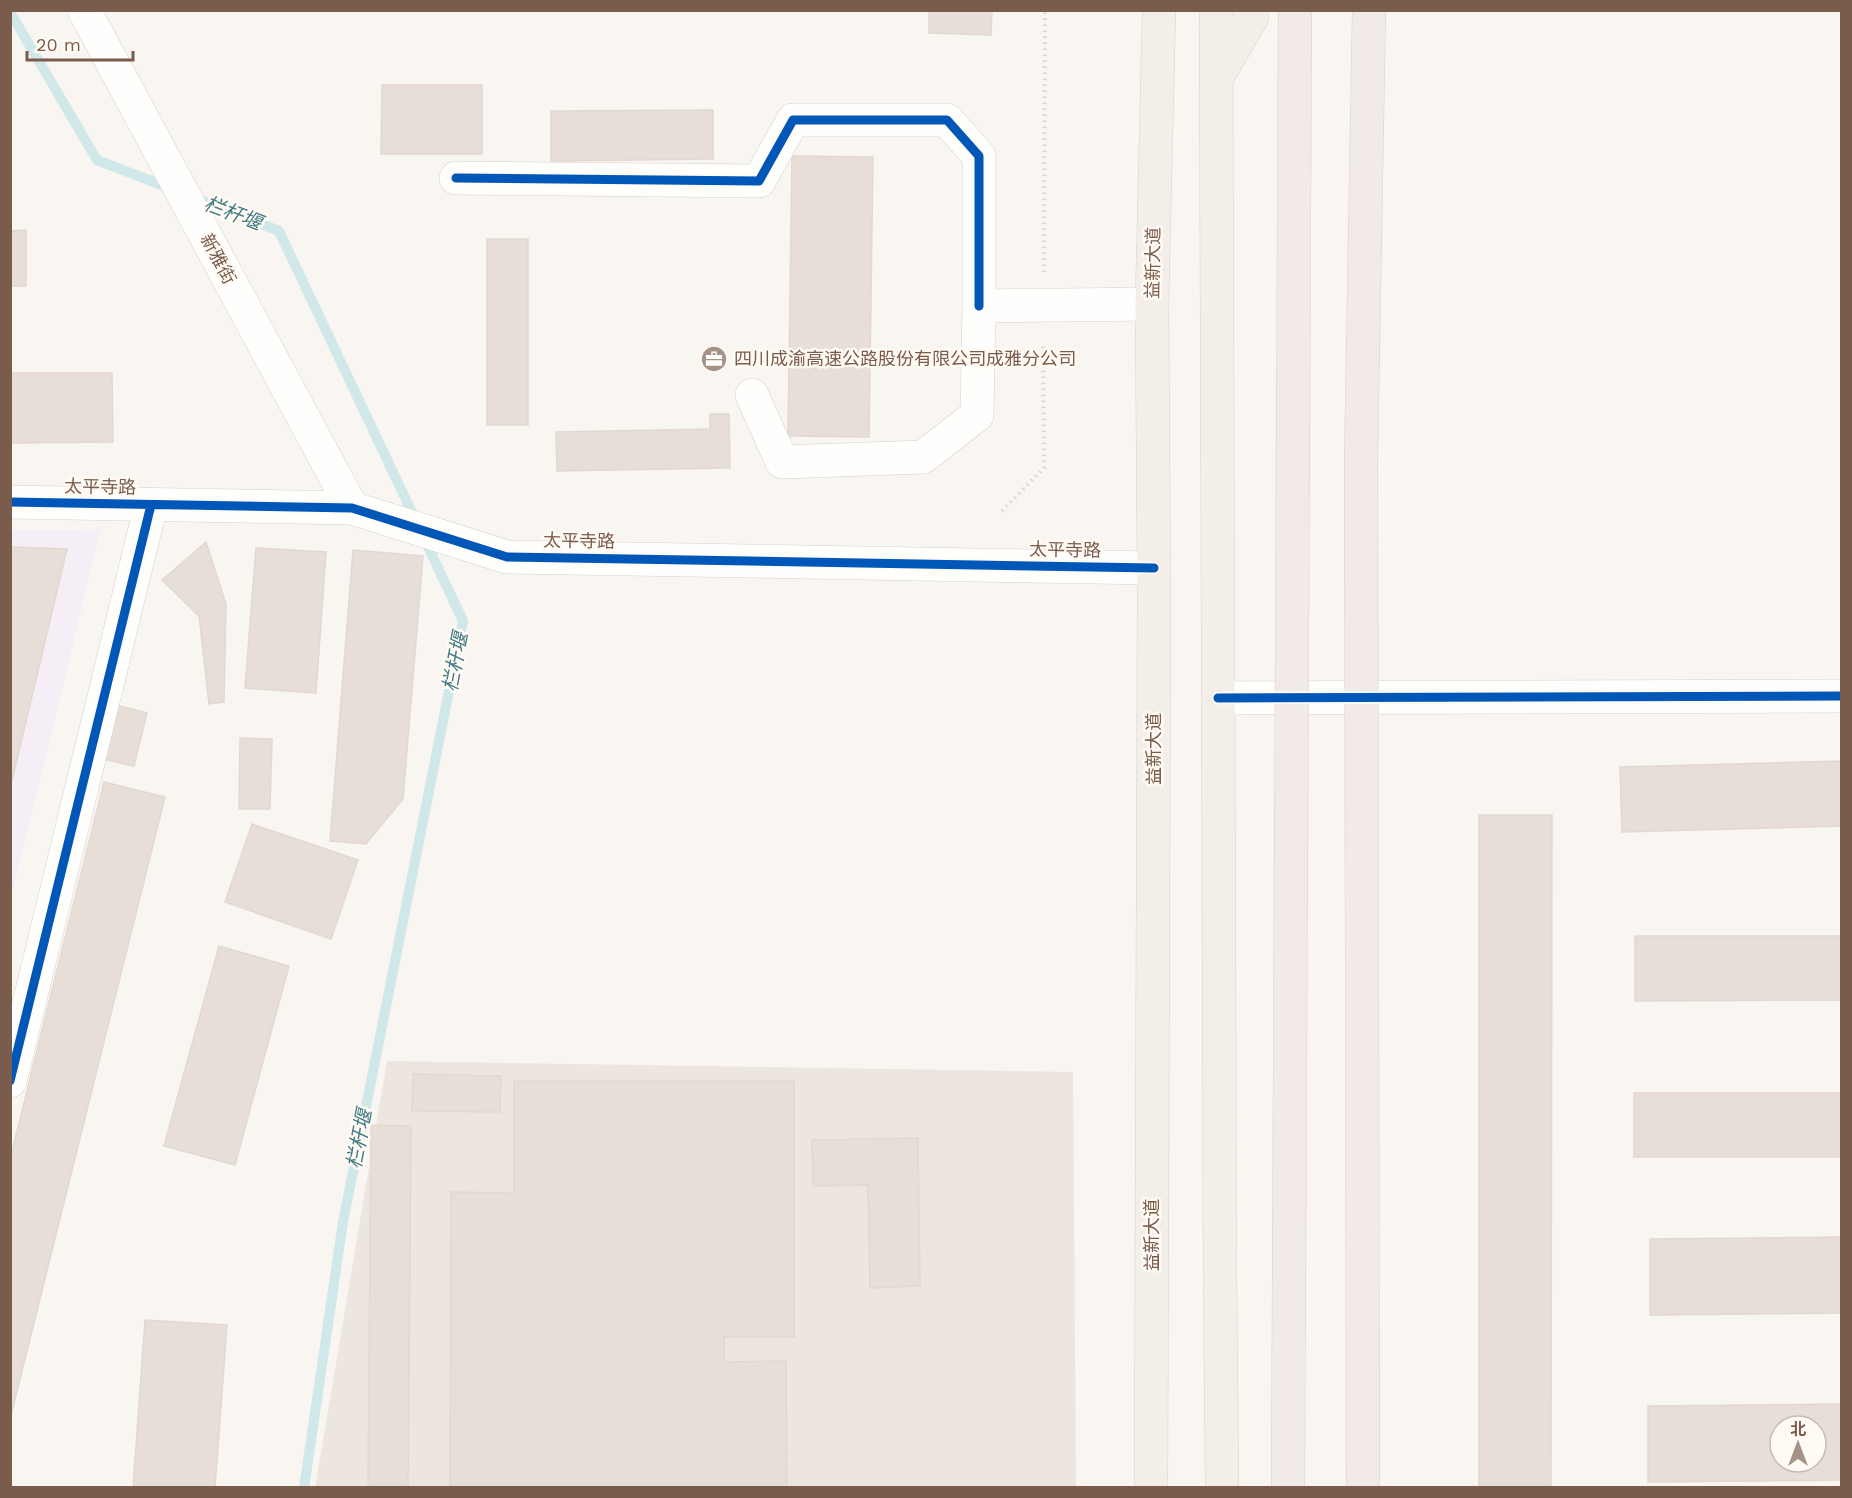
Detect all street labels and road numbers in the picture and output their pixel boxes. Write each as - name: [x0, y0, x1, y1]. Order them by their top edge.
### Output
- street label: 益新大道: [1141, 227, 1164, 299]
- street label: 新雅街: [196, 230, 240, 288]
- street label: 太平寺路: [64, 475, 136, 498]
- street label: 太平寺路: [543, 529, 615, 552]
- street label: 太平寺路: [1029, 538, 1101, 561]
- street label: 益新大道: [1143, 713, 1164, 785]
- street label: 益新大道: [1141, 1199, 1162, 1271]

